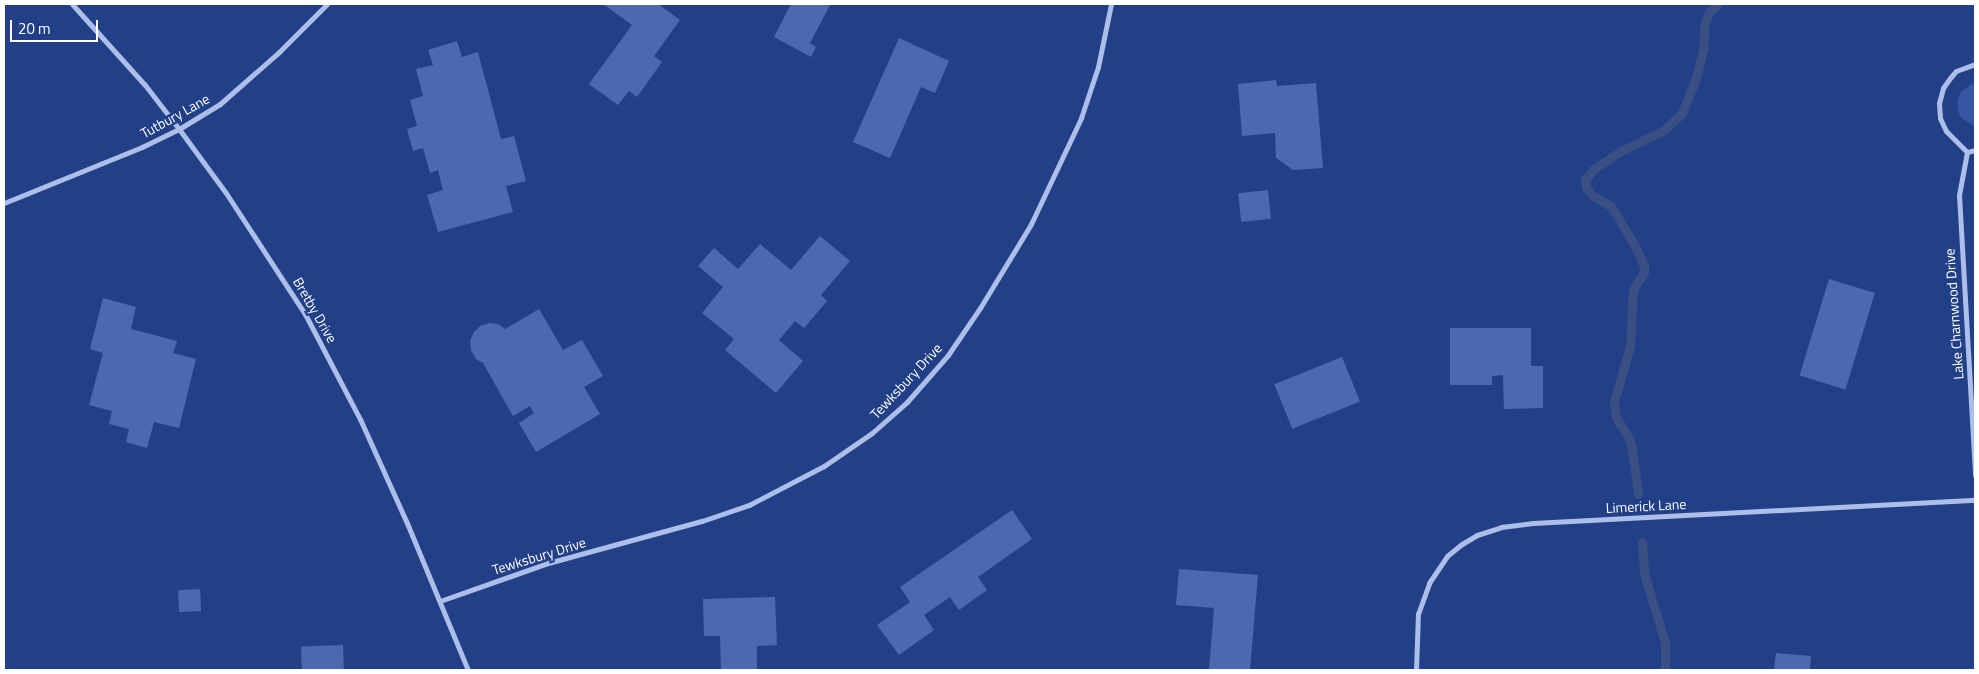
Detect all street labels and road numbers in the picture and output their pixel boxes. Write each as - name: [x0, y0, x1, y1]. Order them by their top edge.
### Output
- street label: Tutbury Lane: [138, 90, 212, 142]
- street label: Lake Charnwood Drive: [1941, 248, 1967, 380]
- street label: Bretby Drive: [289, 274, 341, 346]
- street label: Tewksbury Drive: [867, 340, 945, 422]
- street label: Limerick Lane: [1605, 496, 1687, 516]
- street label: Tewksbury Drive: [490, 534, 588, 578]

